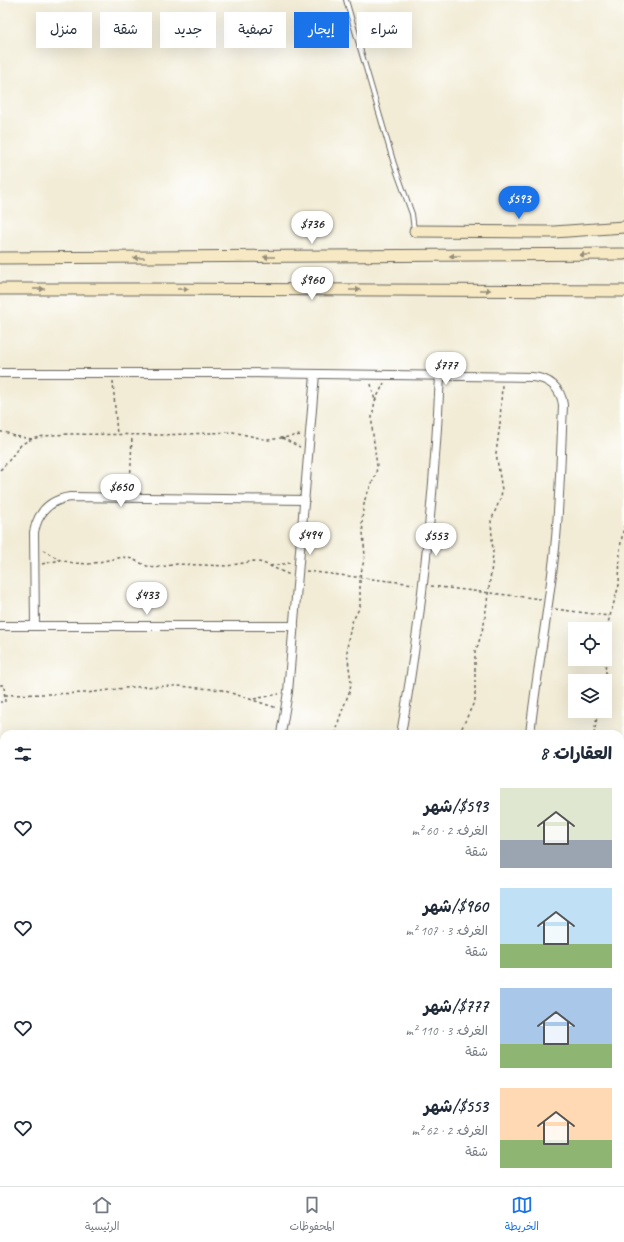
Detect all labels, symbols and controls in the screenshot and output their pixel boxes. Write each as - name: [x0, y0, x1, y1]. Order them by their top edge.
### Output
- chip: منزل: [36, 12, 92, 48]
- chip: شقة: [100, 12, 152, 48]
- chip: جديد: [160, 12, 216, 48]
- chip: تصفية: [224, 12, 286, 48]
- chip: إيجار: [294, 12, 349, 48]
- chip: شراء: [357, 12, 412, 48]
- pin: $593: [495, 186, 543, 220]
- text: $593: [507, 191, 531, 207]
- pin: $736: [288, 211, 336, 245]
- text: $736: [300, 216, 324, 232]
- one-way arrow: [578, 252, 591, 258]
- one-way arrow: [448, 253, 461, 259]
- one-way arrow: [262, 254, 275, 260]
- one-way arrow: [132, 255, 145, 261]
- pin: $960: [288, 267, 336, 301]
- text: $960: [300, 272, 324, 288]
- one-way arrow: [33, 286, 46, 292]
- one-way arrow: [177, 286, 190, 292]
- one-way arrow: [349, 287, 362, 293]
- one-way arrow: [479, 287, 492, 293]
- pin: $777: [422, 352, 470, 386]
- text: $777: [434, 357, 458, 373]
- pin: $650: [97, 474, 145, 508]
- text: $650: [109, 479, 133, 495]
- pin: $494: [286, 522, 334, 556]
- pin: $553: [412, 523, 460, 557]
- text: $494: [298, 527, 322, 543]
- text: $553: [425, 528, 447, 544]
- pin: $433: [123, 582, 171, 616]
- text: $433: [135, 587, 159, 603]
- map controls: [568, 622, 612, 718]
- button: locate: [568, 622, 612, 666]
- button: layers: [568, 674, 612, 718]
- icon: filters: [12, 743, 34, 765]
- text: العقارات: 8: [540, 743, 612, 764]
- text: $593/شهر: [424, 796, 488, 817]
- icon: home: [532, 804, 580, 852]
- icon: heart: [12, 817, 34, 839]
- text: الغرف: 2 · 60 m²: [411, 823, 488, 839]
- text: شقة: [465, 844, 488, 860]
- text: $960/شهر: [423, 896, 488, 917]
- icon: home: [532, 904, 580, 952]
- icon: heart: [12, 917, 34, 939]
- text: الغرف: 3 · 107 m²: [406, 923, 488, 939]
- text: شقة: [465, 944, 488, 960]
- text: $777/شهر: [424, 996, 488, 1017]
- icon: home: [532, 1004, 580, 1052]
- icon: heart: [12, 1017, 34, 1039]
- text: الغرف: 3 · 110 m²: [406, 1023, 488, 1039]
- text: شقة: [465, 1044, 488, 1060]
- text: $553/شهر: [424, 1096, 488, 1117]
- icon: home: [532, 1104, 580, 1152]
- icon: heart: [12, 1117, 34, 1139]
- text: الغرف: 2 · 62 m²: [411, 1123, 488, 1139]
- text: شقة: [465, 1144, 488, 1160]
- tab: الرئيسية: [85, 1194, 120, 1236]
- tab: المحفوظات: [289, 1194, 335, 1236]
- tab: الخريطة: [505, 1194, 539, 1236]

